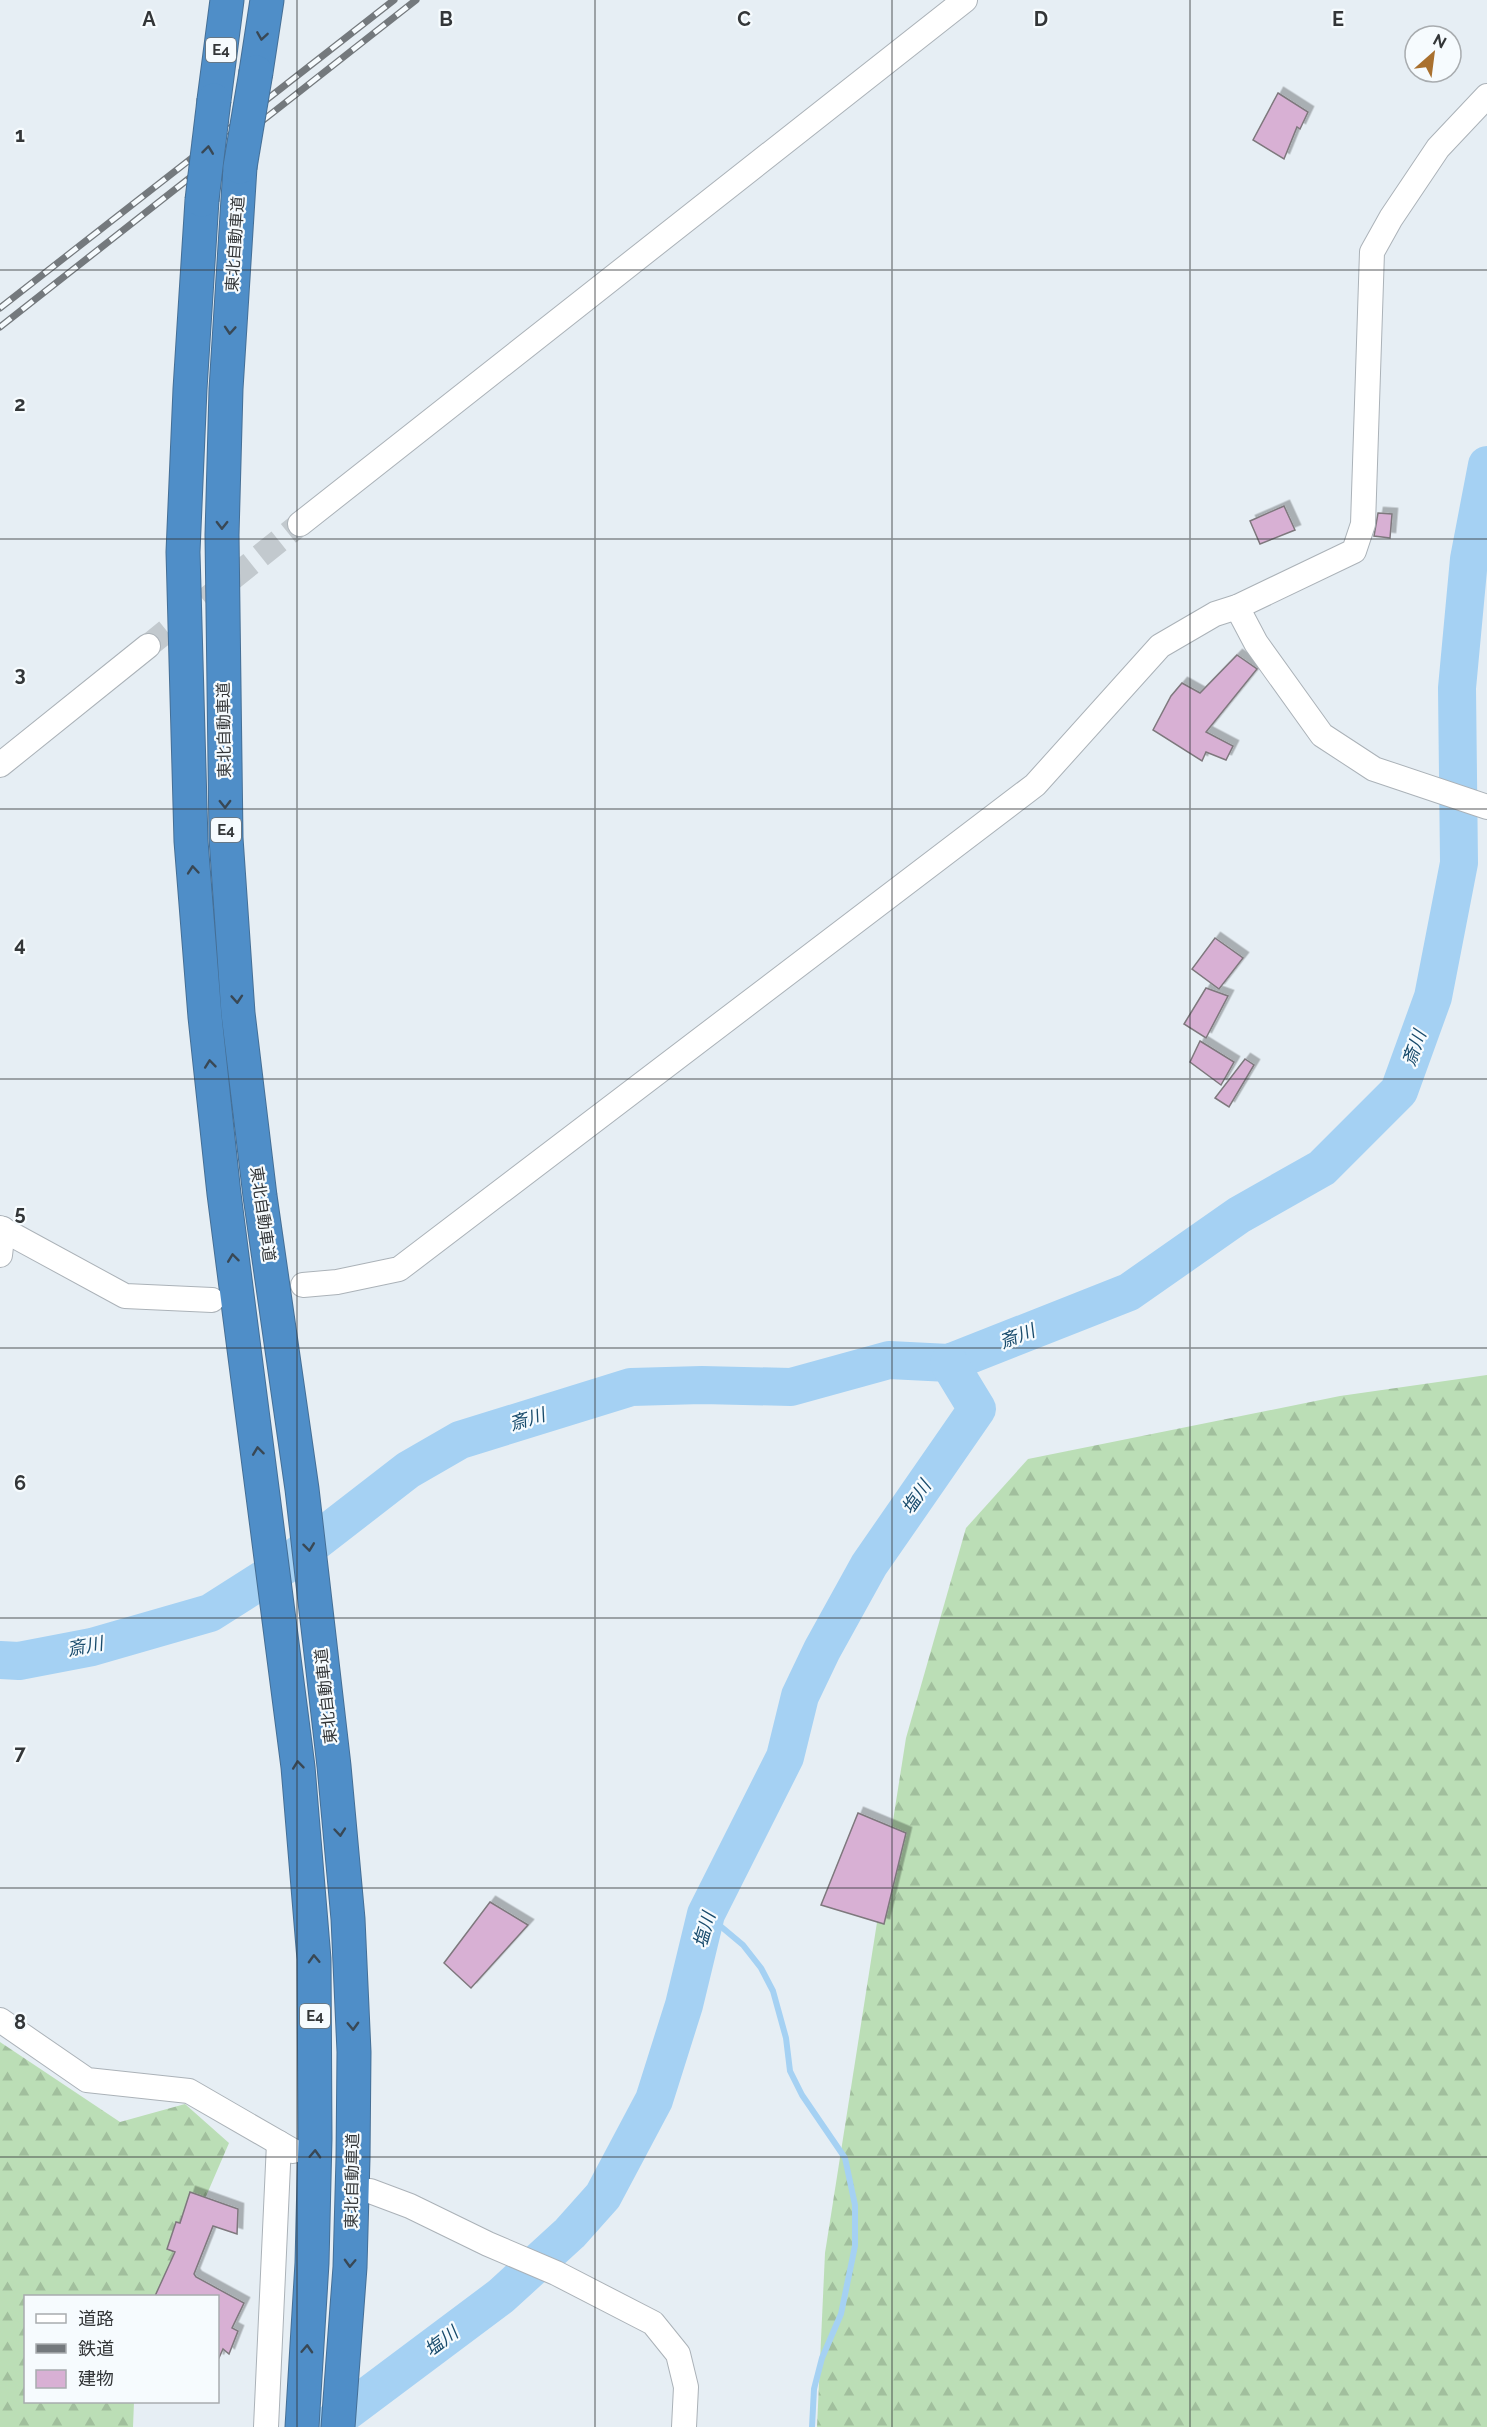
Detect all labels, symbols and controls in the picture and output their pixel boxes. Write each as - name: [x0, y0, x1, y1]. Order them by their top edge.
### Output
- text: A: [142, 7, 156, 31]
- text: B: [439, 7, 453, 31]
- text: C: [737, 7, 751, 31]
- text: D: [1034, 7, 1048, 31]
- text: E: [1332, 7, 1344, 31]
- north arrow: [1403, 24, 1463, 84]
- text: N: [1430, 30, 1450, 52]
- one-way arrow: [256, 31, 268, 41]
- road number: E4: [206, 38, 236, 62]
- text: 1: [15, 123, 25, 147]
- one-way arrow: [201, 145, 214, 155]
- street label: 東北自動車道: [222, 195, 248, 293]
- one-way arrow: [223, 326, 236, 335]
- text: 2: [14, 392, 26, 416]
- one-way arrow: [216, 520, 229, 529]
- text: 3: [14, 662, 26, 686]
- street label: 東北自動車道: [214, 682, 234, 778]
- one-way arrow: [219, 799, 231, 808]
- road number: E4: [211, 818, 241, 842]
- one-way arrow: [187, 865, 200, 874]
- text: 4: [14, 932, 26, 956]
- one-way arrow: [230, 994, 243, 1003]
- water label: 斎川: [1398, 1026, 1431, 1069]
- one-way arrow: [205, 1060, 217, 1069]
- street label: 東北自動車道: [247, 1165, 279, 1263]
- text: 5: [14, 1201, 26, 1225]
- one-way arrow: [227, 1253, 239, 1262]
- water label: 斎川: [996, 1319, 1039, 1352]
- water label: 斎川: [507, 1403, 549, 1434]
- one-way arrow: [252, 1447, 264, 1456]
- text: 6: [14, 1471, 26, 1495]
- water label: 塩川: [897, 1475, 936, 1518]
- one-way arrow: [302, 1542, 315, 1552]
- water label: 斎川: [65, 1632, 107, 1660]
- street label: 東北自動車道: [312, 1647, 340, 1745]
- text: 7: [14, 1741, 26, 1765]
- one-way arrow: [292, 1760, 304, 1770]
- one-way arrow: [333, 1827, 346, 1836]
- water label: 塩川: [689, 1908, 720, 1950]
- one-way arrow: [307, 1955, 320, 1964]
- road number: E4: [300, 2004, 330, 2028]
- text: 8: [14, 2010, 26, 2034]
- one-way arrow: [346, 2022, 359, 2031]
- street label: 東北自動車道: [342, 2133, 362, 2229]
- one-way arrow: [309, 2150, 321, 2159]
- one-way arrow: [344, 2259, 357, 2268]
- legend: [24, 2295, 219, 2403]
- text: 道路: [78, 2308, 114, 2329]
- water label: 塩川: [420, 2321, 463, 2360]
- text: 鉄道: [78, 2338, 114, 2359]
- one-way arrow: [300, 2345, 313, 2354]
- text: 建物: [78, 2368, 114, 2389]

